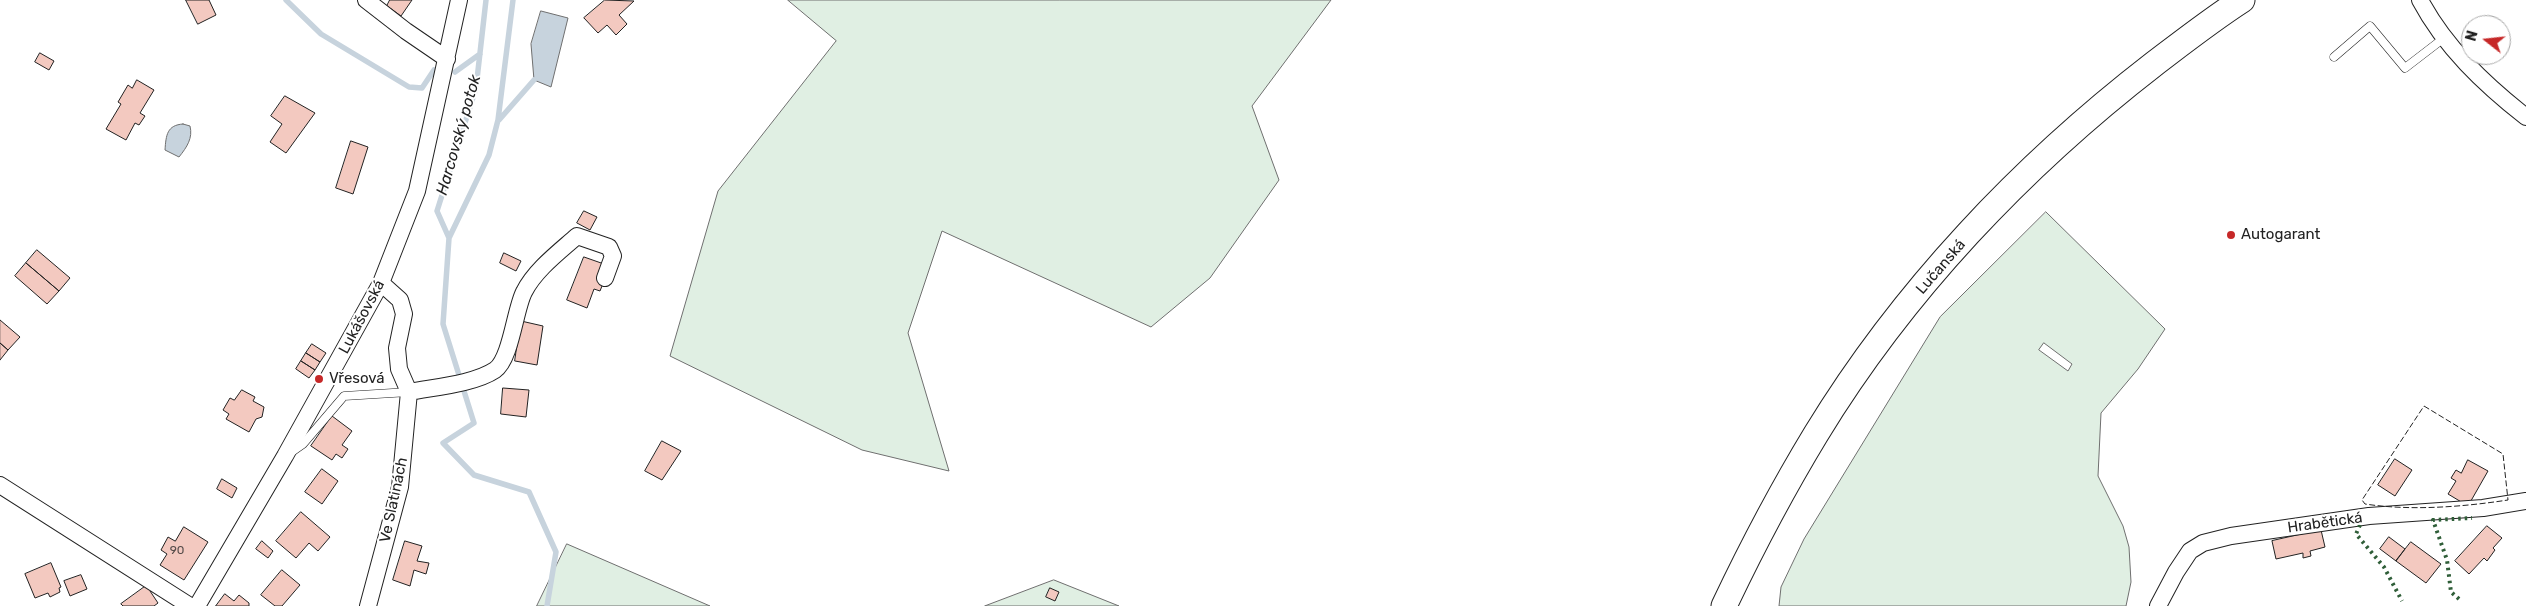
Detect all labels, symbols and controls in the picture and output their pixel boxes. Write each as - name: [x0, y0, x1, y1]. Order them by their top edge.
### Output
- north arrow: [2461, 15, 2511, 65]
- text: N: [2462, 29, 2482, 43]
- water label: Harcovský potok: [433, 73, 485, 197]
- place label: Autogarant: [2241, 226, 2320, 244]
- marker: Autogarant: [2225, 229, 2237, 241]
- street label: Lučanská: [1912, 236, 1970, 298]
- street label: Lukášovská: [335, 277, 389, 357]
- place label: Vřesová: [329, 370, 385, 388]
- marker: Vřesová: [313, 373, 325, 385]
- street label: Ve Slatinách: [376, 456, 412, 544]
- street label: Hrabětická: [2286, 509, 2364, 537]
- house number: 90: [170, 544, 184, 558]

